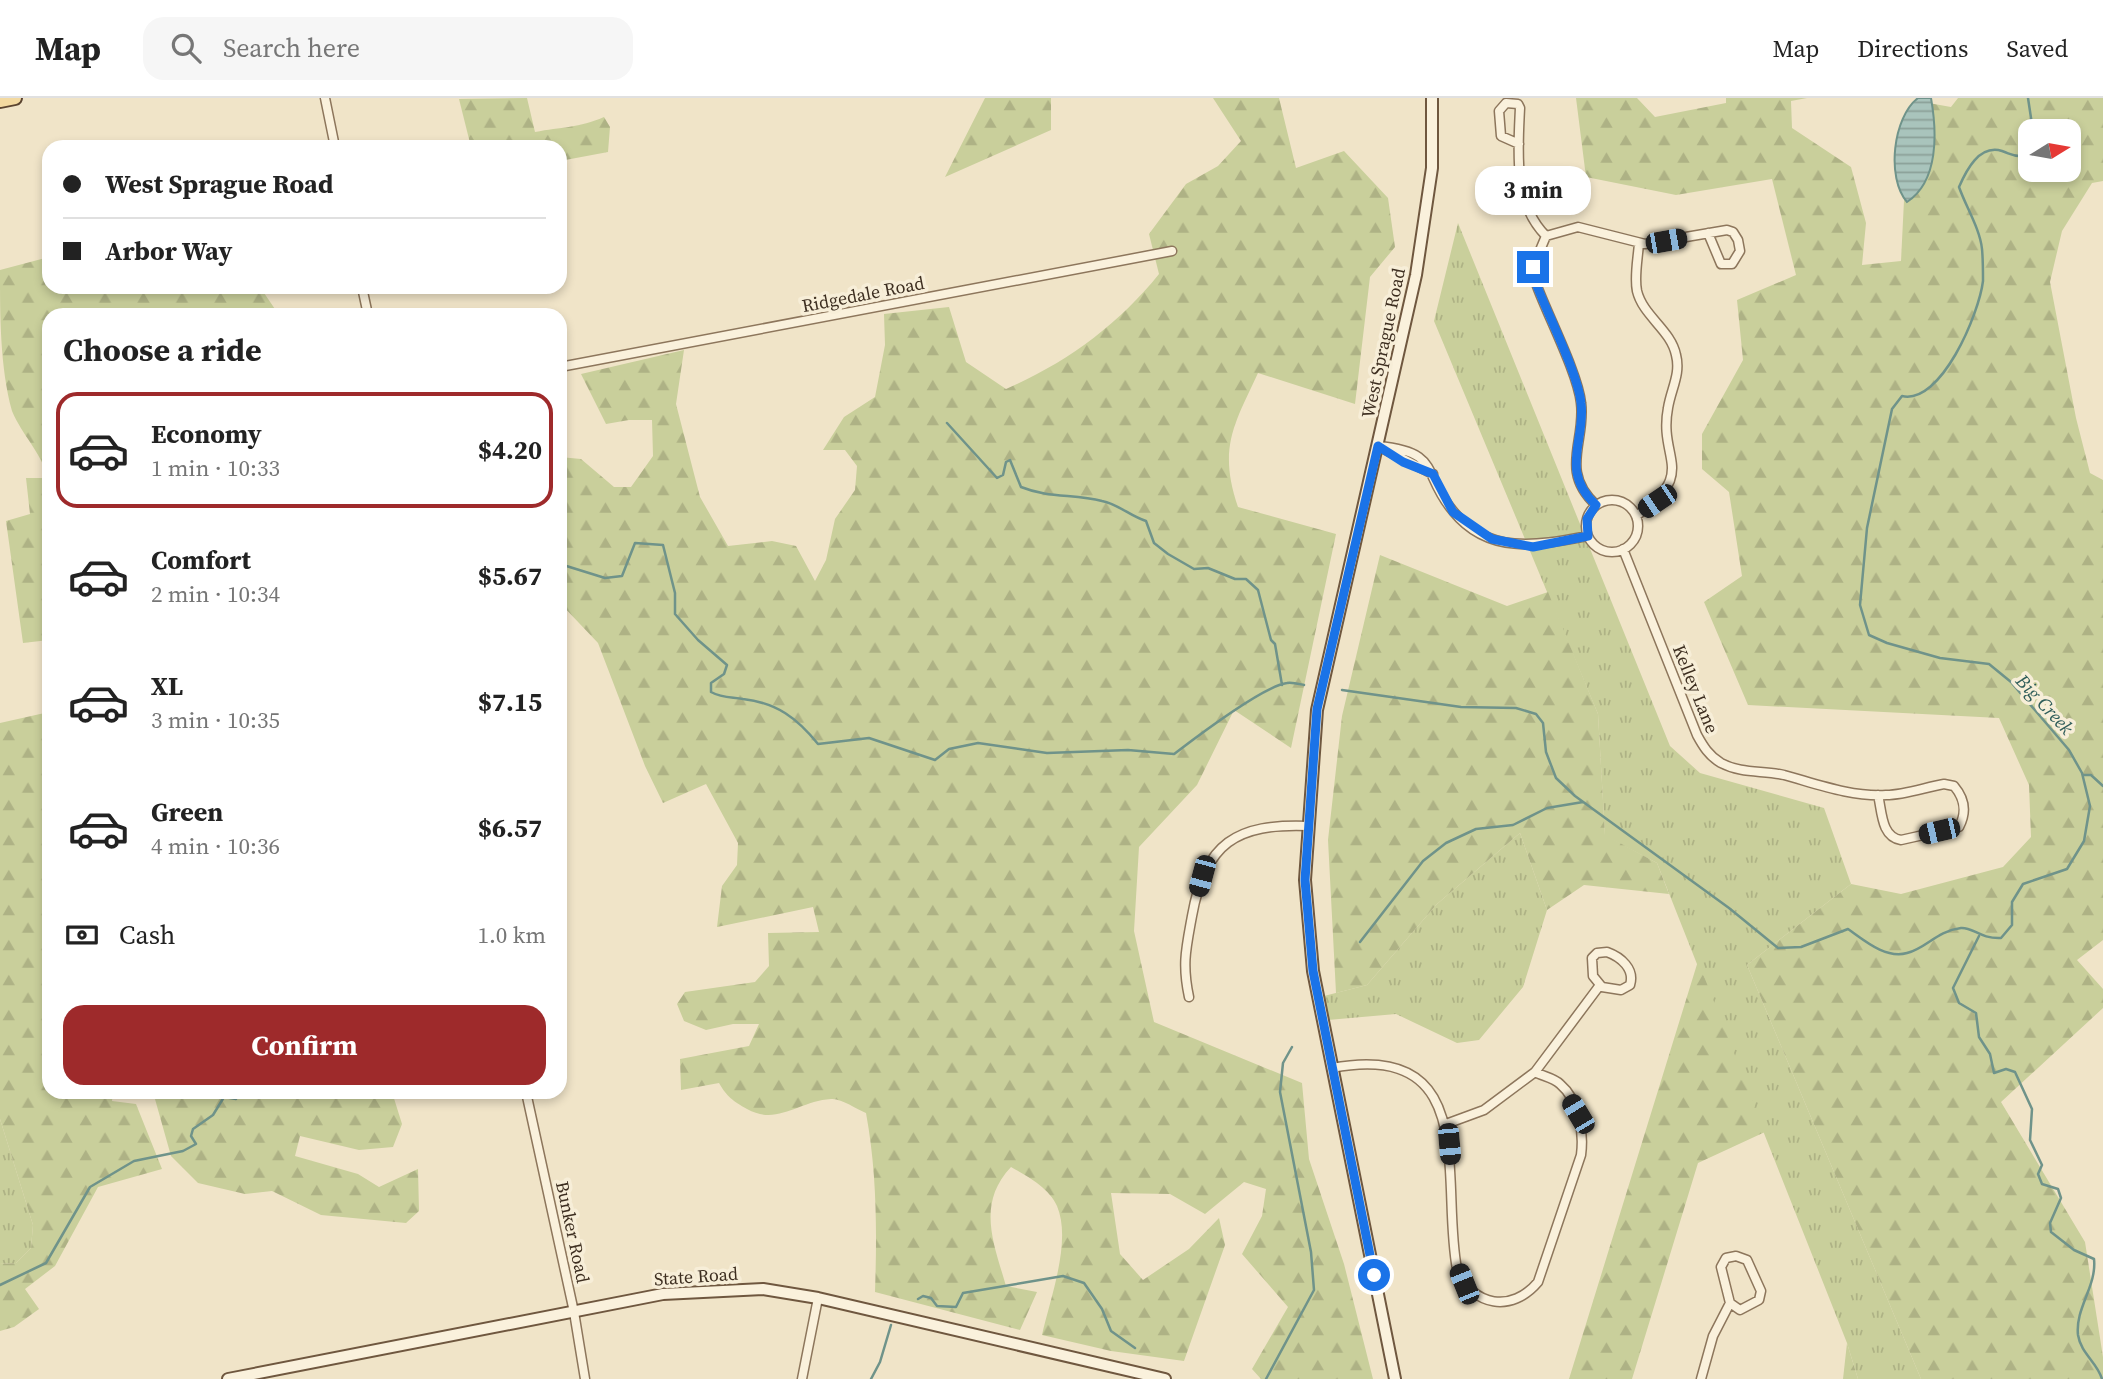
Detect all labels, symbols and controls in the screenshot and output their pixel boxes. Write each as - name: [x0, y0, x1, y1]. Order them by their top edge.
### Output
- search box: [143, 17, 633, 80]
- text: Map: [35, 26, 101, 71]
- icon: search: [167, 29, 205, 67]
- text: Search here: [223, 30, 360, 66]
- text: Map: [1772, 32, 1819, 65]
- text: Directions: [1857, 32, 1968, 65]
- text: Saved: [2006, 32, 2068, 65]
- north arrow: [2018, 119, 2081, 182]
- map controls: [2018, 119, 2081, 182]
- text: West Sprague Road: [105, 166, 333, 202]
- callout: 3 min: [1475, 166, 1591, 214]
- text: 3 min: [1503, 174, 1563, 206]
- car: [1644, 227, 1689, 255]
- text: Arbor Way: [105, 233, 232, 269]
- route end: [1517, 251, 1549, 283]
- street label: West Sprague Road: [1355, 266, 1411, 420]
- street label: Ridgedale Road: [800, 270, 926, 318]
- text: Choose a ride: [63, 328, 262, 372]
- text: Economy: [151, 416, 262, 452]
- icon: car: [67, 419, 130, 482]
- text: $4.20: [478, 432, 542, 468]
- text: 1 min · 10:33: [151, 452, 280, 484]
- car: [1634, 481, 1681, 521]
- text: Comfort: [151, 542, 251, 578]
- icon: car: [67, 545, 130, 608]
- text: $5.67: [478, 558, 542, 594]
- text: 2 min · 10:34: [151, 578, 280, 610]
- street label: Kelley Lane: [1667, 641, 1725, 737]
- water label: Big Creek: [2010, 667, 2080, 740]
- text: XL: [151, 668, 183, 704]
- icon: car: [67, 671, 130, 734]
- text: $7.15: [478, 684, 542, 720]
- text: 3 min · 10:35: [151, 704, 280, 736]
- text: Green: [151, 794, 223, 830]
- icon: car: [67, 797, 130, 860]
- text: $6.57: [478, 810, 542, 846]
- car: [1917, 816, 1962, 846]
- text: 4 min · 10:36: [151, 830, 280, 862]
- car: [1187, 853, 1218, 899]
- icon: cash: [63, 916, 101, 954]
- text: Cash: [119, 917, 175, 953]
- text: 1.0 km: [477, 919, 546, 951]
- button: Confirm: [63, 1005, 546, 1085]
- car: [1559, 1091, 1598, 1137]
- car: [1437, 1122, 1462, 1166]
- street label: Bunker Road: [550, 1179, 596, 1285]
- route start: [1358, 1259, 1390, 1291]
- street label: State Road: [653, 1261, 739, 1291]
- car: [1447, 1261, 1482, 1307]

